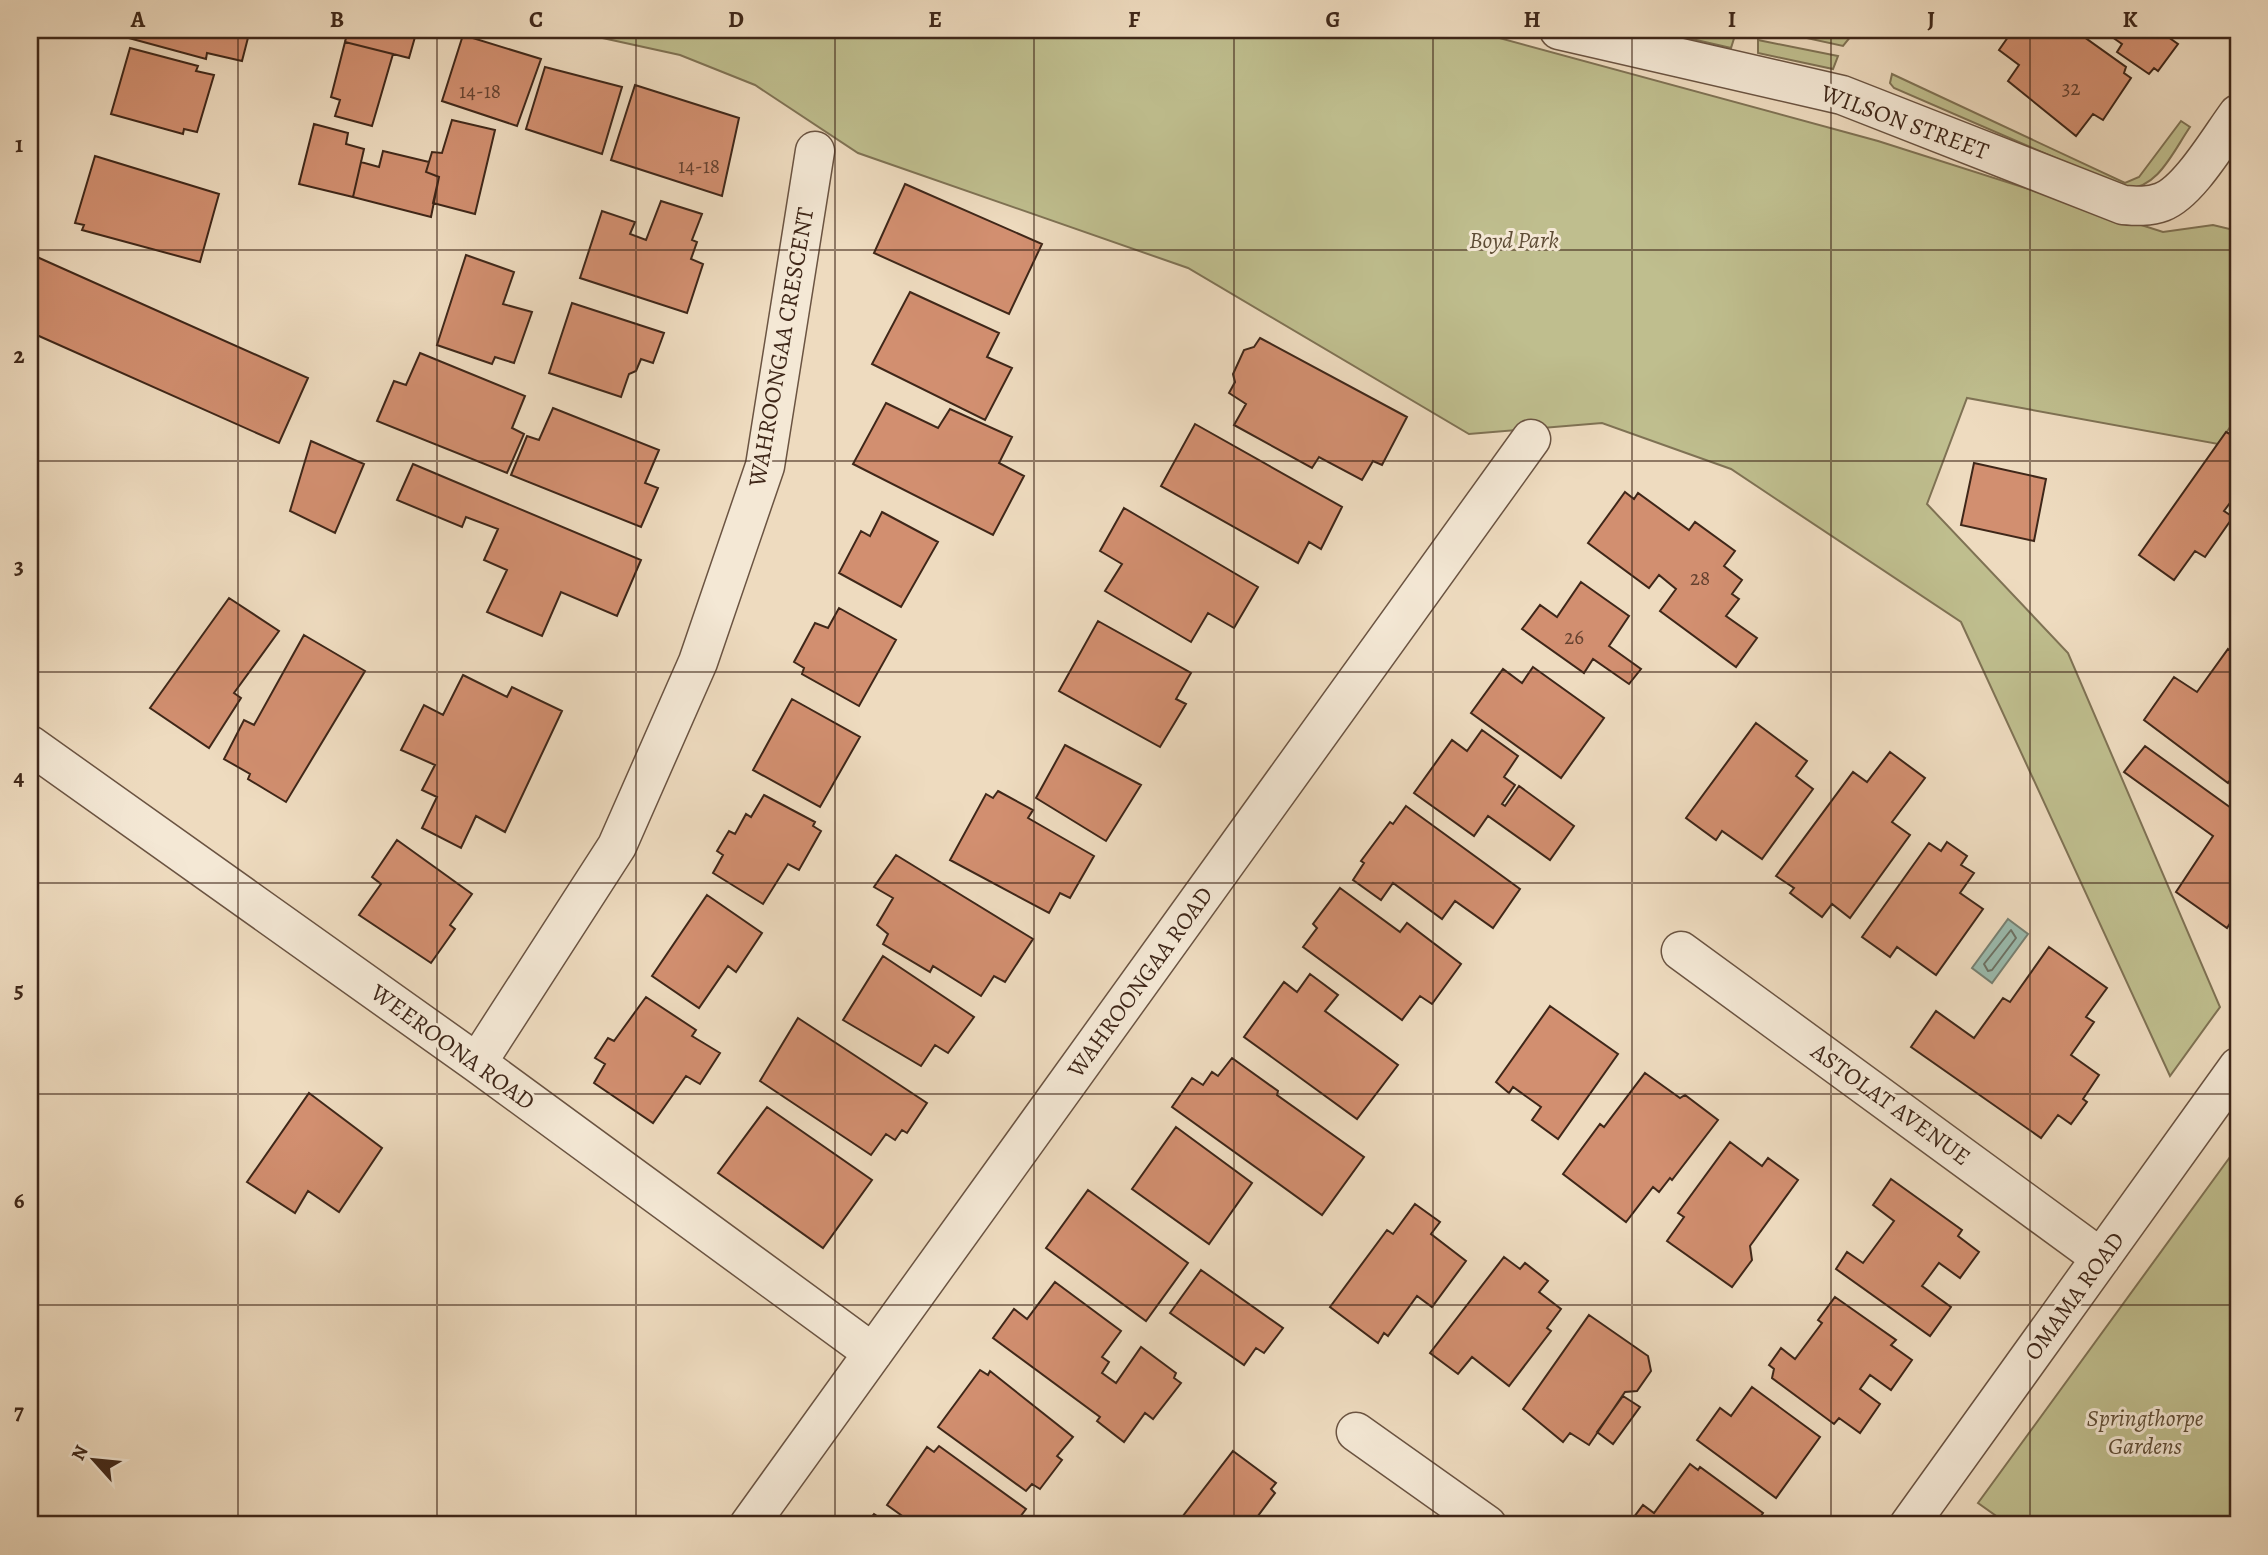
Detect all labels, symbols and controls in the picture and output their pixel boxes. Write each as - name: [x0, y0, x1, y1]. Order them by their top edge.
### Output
- text: A: [130, 4, 146, 35]
- text: B: [330, 4, 344, 35]
- text: C: [529, 4, 543, 35]
- text: D: [728, 4, 744, 35]
- text: E: [928, 4, 942, 35]
- text: F: [1128, 4, 1141, 35]
- text: G: [1325, 4, 1341, 35]
- text: H: [1523, 4, 1541, 35]
- text: I: [1728, 4, 1736, 35]
- text: J: [1927, 4, 1935, 35]
- text: K: [2122, 4, 2138, 35]
- house number: 32: [2062, 74, 2080, 102]
- street label: WILSON STREET: [1816, 76, 1993, 167]
- house number: 14-18: [459, 77, 501, 105]
- text: 1: [15, 129, 23, 160]
- house number: 14-18: [678, 152, 720, 180]
- street label: WAHROONGAA CRESCENT: [741, 205, 821, 490]
- park label: Boyd Park: [1469, 224, 1559, 256]
- text: 2: [13, 340, 25, 371]
- text: 3: [14, 551, 24, 582]
- house number: 28: [1690, 564, 1710, 592]
- house number: 26: [1564, 623, 1584, 651]
- text: 4: [14, 762, 25, 793]
- street label: WAHROONGAA ROAD: [1059, 880, 1220, 1085]
- text: 5: [14, 974, 24, 1005]
- street label: WEEROONA ROAD: [364, 976, 542, 1118]
- street label: ASTOLAT AVENUE: [1804, 1035, 1977, 1173]
- text: 6: [14, 1185, 25, 1216]
- street label: OMAMA ROAD: [2016, 1225, 2132, 1367]
- text: 7: [14, 1396, 24, 1427]
- park label: Springthorpe Gardens: [2087, 1402, 2204, 1462]
- north arrow: [60, 1426, 130, 1496]
- text: N: [65, 1441, 95, 1465]

